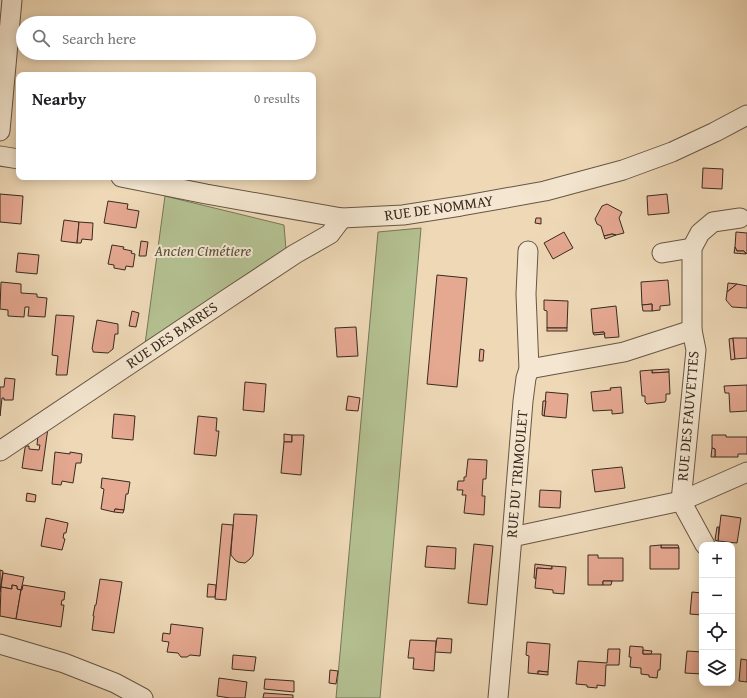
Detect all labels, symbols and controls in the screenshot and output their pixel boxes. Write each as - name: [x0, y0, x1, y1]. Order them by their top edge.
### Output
- search box: [16, 16, 316, 60]
- icon: search: [30, 27, 52, 49]
- text: Search here: [62, 28, 136, 49]
- text: Nearby: [32, 86, 86, 111]
- text: 0 results: [254, 89, 300, 108]
- street label: RUE DE NOMMAY: [383, 189, 495, 226]
- park label: Ancien Cimétiere: [154, 240, 251, 261]
- street label: RUE DES BARRES: [122, 296, 222, 373]
- street label: RUE DES FAUVETTES: [671, 350, 704, 482]
- street label: RUE DU TRIMOULET: [500, 409, 533, 539]
- map controls: [699, 542, 735, 686]
- button: +: [699, 542, 735, 578]
- button: −: [699, 578, 735, 614]
- button: locate: [699, 614, 735, 650]
- button: layers: [699, 650, 735, 686]

